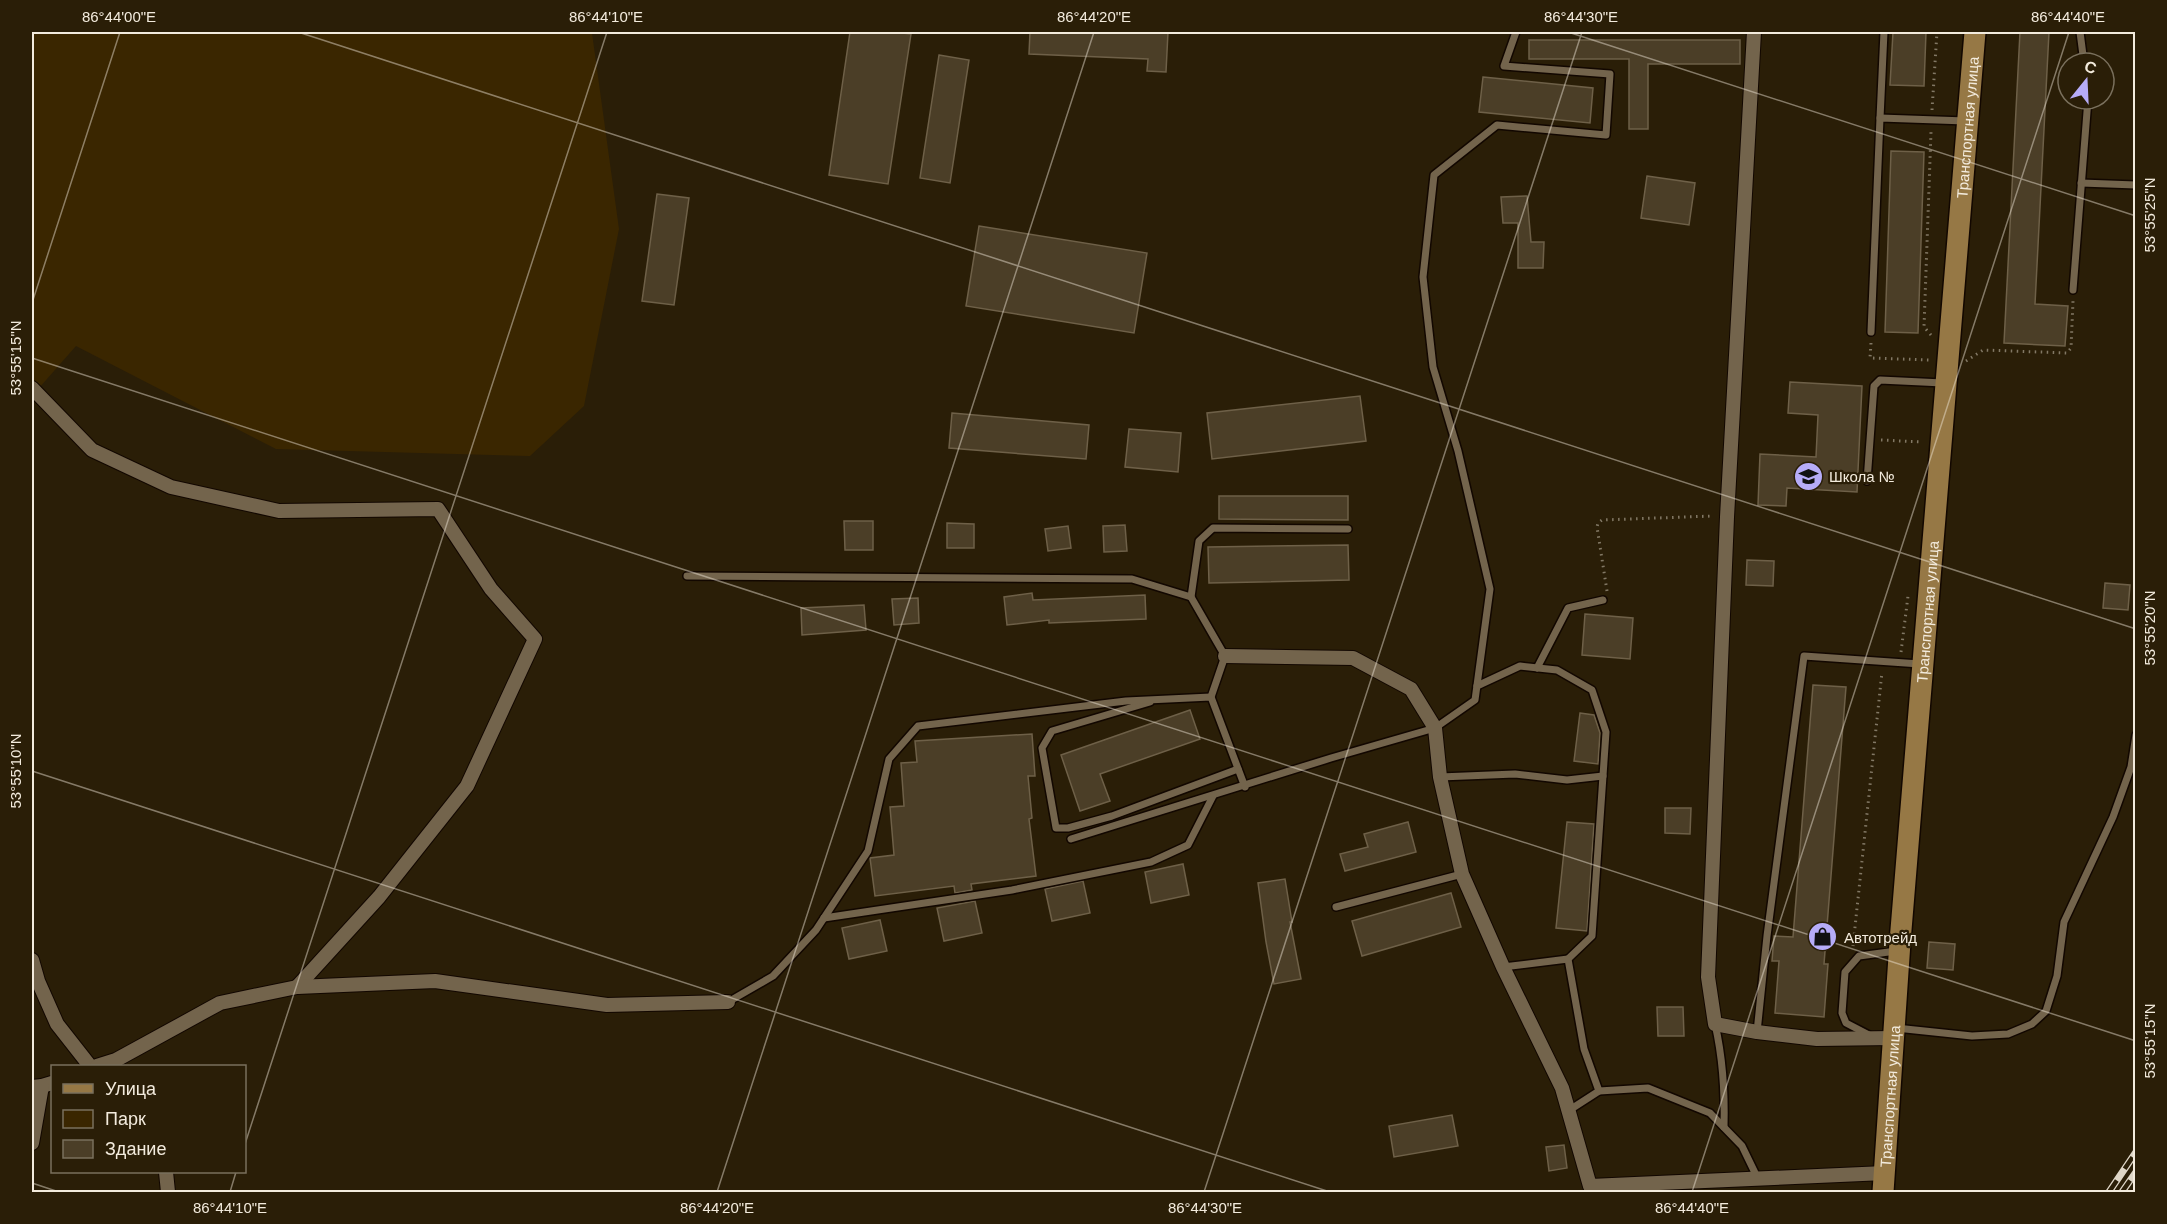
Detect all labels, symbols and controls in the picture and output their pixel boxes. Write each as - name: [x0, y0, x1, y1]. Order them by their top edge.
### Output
- text: 86°44'00"E: [82, 8, 156, 25]
- text: 86°44'10"E: [569, 8, 643, 25]
- text: 86°44'20"E: [1057, 8, 1131, 25]
- text: 86°44'30"E: [1544, 8, 1618, 25]
- text: 86°44'40"E: [2031, 8, 2105, 25]
- north arrow: [2056, 51, 2116, 111]
- street label: Транспортная улица: [1953, 55, 1982, 199]
- text: С: [2082, 57, 2099, 77]
- text: 53°55'25"N: [2141, 177, 2158, 253]
- text: 53°55'15"N: [7, 320, 24, 396]
- school or university icon: Школа №: [1792, 460, 1824, 492]
- place label: Школа №: [1829, 468, 1895, 485]
- street label: Транспортная улица: [1913, 539, 1942, 683]
- text: 53°55'20"N: [2141, 590, 2158, 666]
- text: 53°55'10"N: [7, 733, 24, 809]
- shop icon: Автотрейд: [1807, 921, 1839, 953]
- place label: Автотрейд: [1844, 929, 1917, 946]
- text: 53°55'15"N: [2141, 1003, 2158, 1079]
- street label: Транспортная улица: [1876, 1024, 1903, 1168]
- legend: [51, 1065, 246, 1173]
- text: Улица: [105, 1079, 157, 1099]
- text: Парк: [105, 1109, 146, 1129]
- text: Здание: [105, 1139, 166, 1159]
- text: 86°44'10"E: [193, 1199, 267, 1216]
- text: 86°44'20"E: [680, 1199, 754, 1216]
- text: 86°44'30"E: [1168, 1199, 1242, 1216]
- text: 86°44'40"E: [1655, 1199, 1729, 1216]

